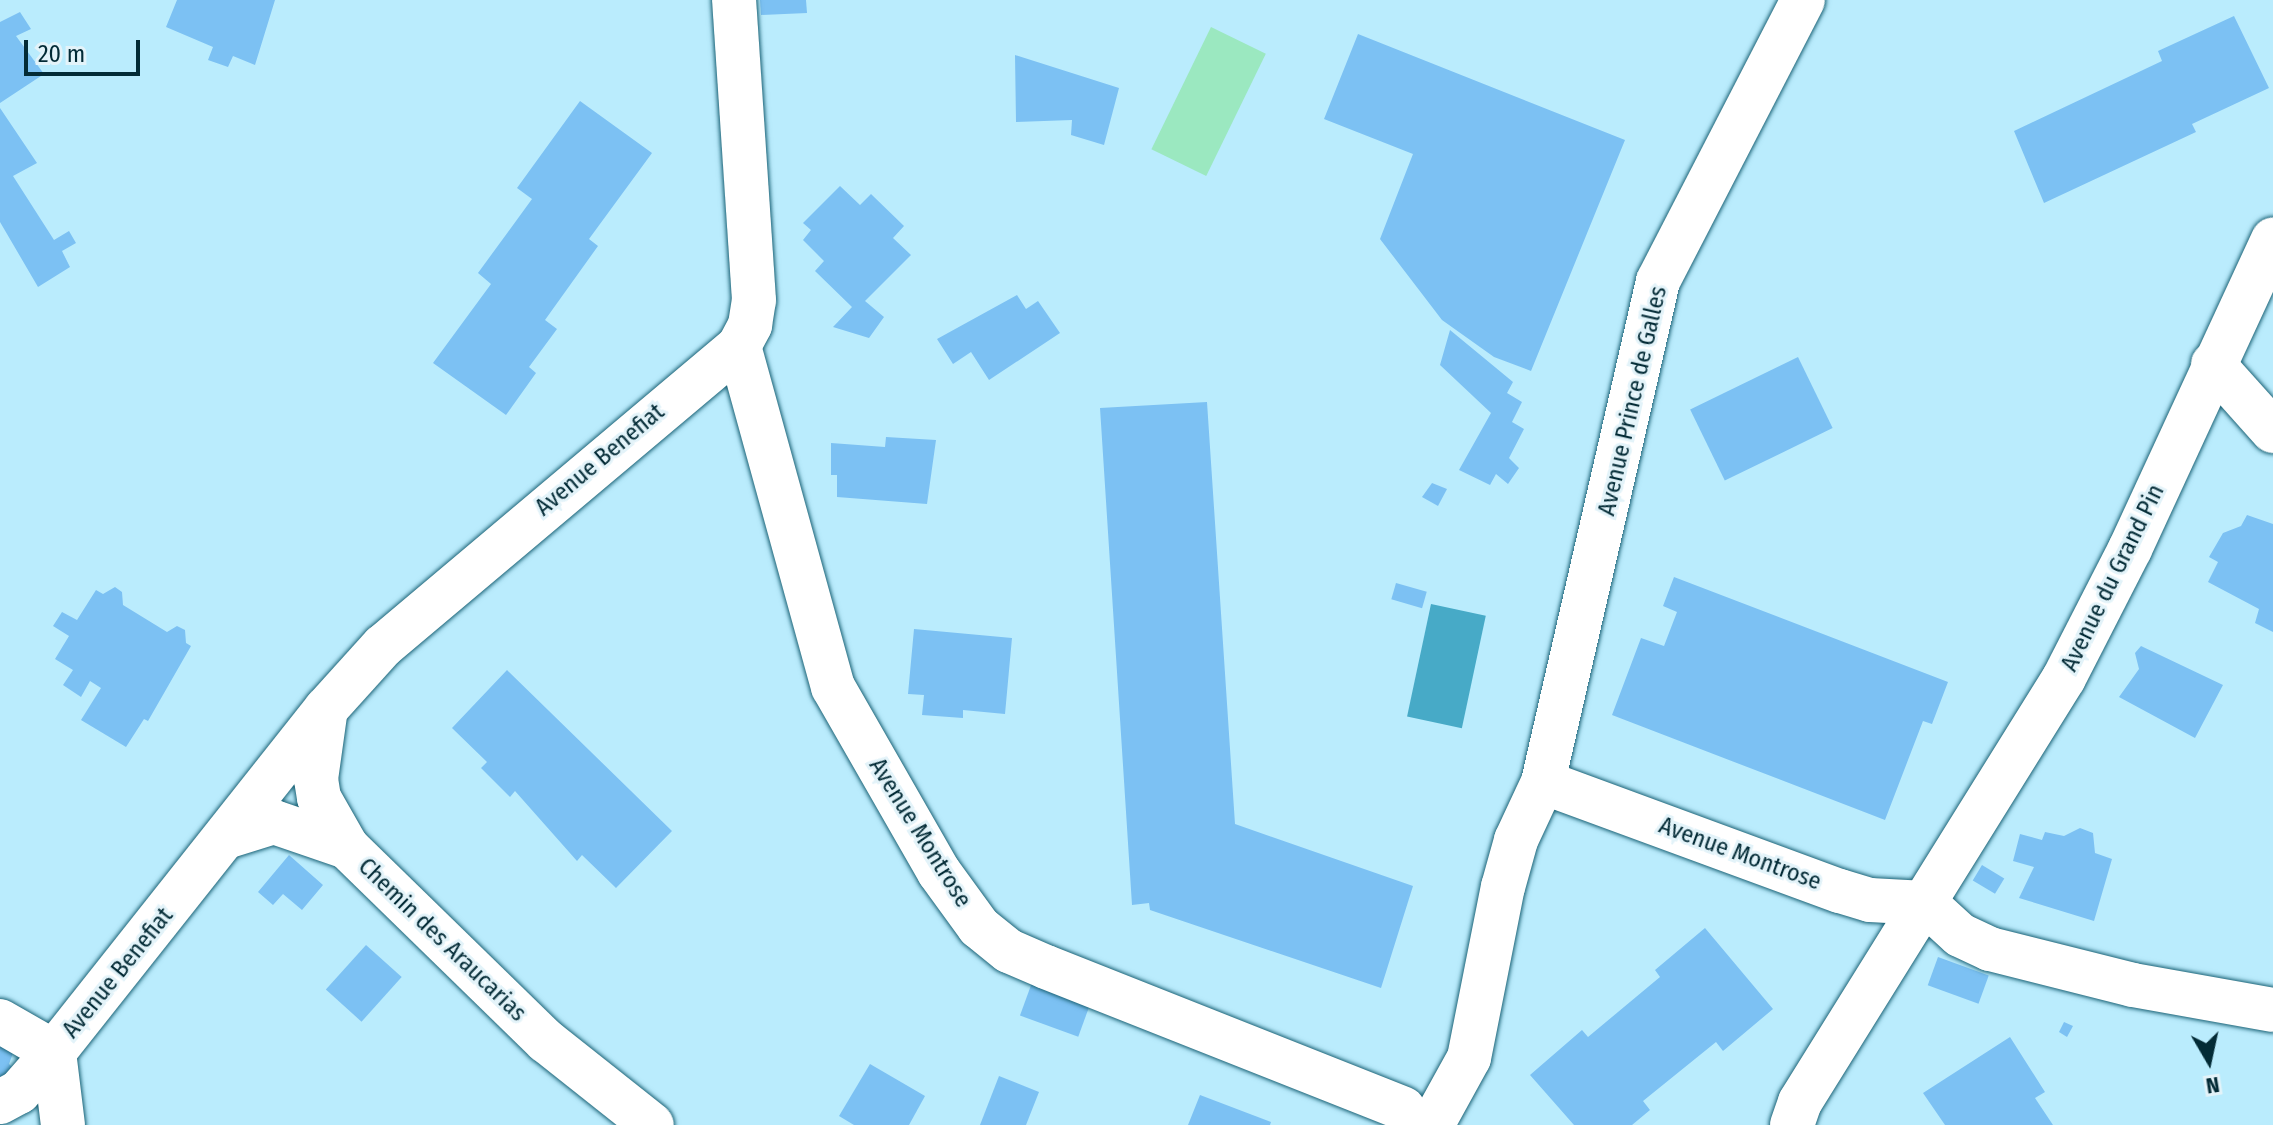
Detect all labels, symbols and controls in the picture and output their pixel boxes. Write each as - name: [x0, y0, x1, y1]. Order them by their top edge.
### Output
- scale bar: [28, 24, 144, 74]
- text: 20 m: [38, 40, 85, 68]
- street label: Avenue Prince de Galles: [1593, 284, 1673, 518]
- street label: Avenue Benefiat: [530, 398, 670, 522]
- street label: Avenue du Grand Pin: [2055, 480, 2171, 676]
- street label: Avenue Montrose: [863, 753, 977, 913]
- street label: Avenue Montrose: [1655, 811, 1825, 897]
- street label: Chemin des Araucarias: [352, 852, 532, 1028]
- street label: Avenue Benefiat: [57, 902, 179, 1044]
- north arrow: [2169, 1021, 2249, 1101]
- text: N: [2204, 1071, 2221, 1100]

